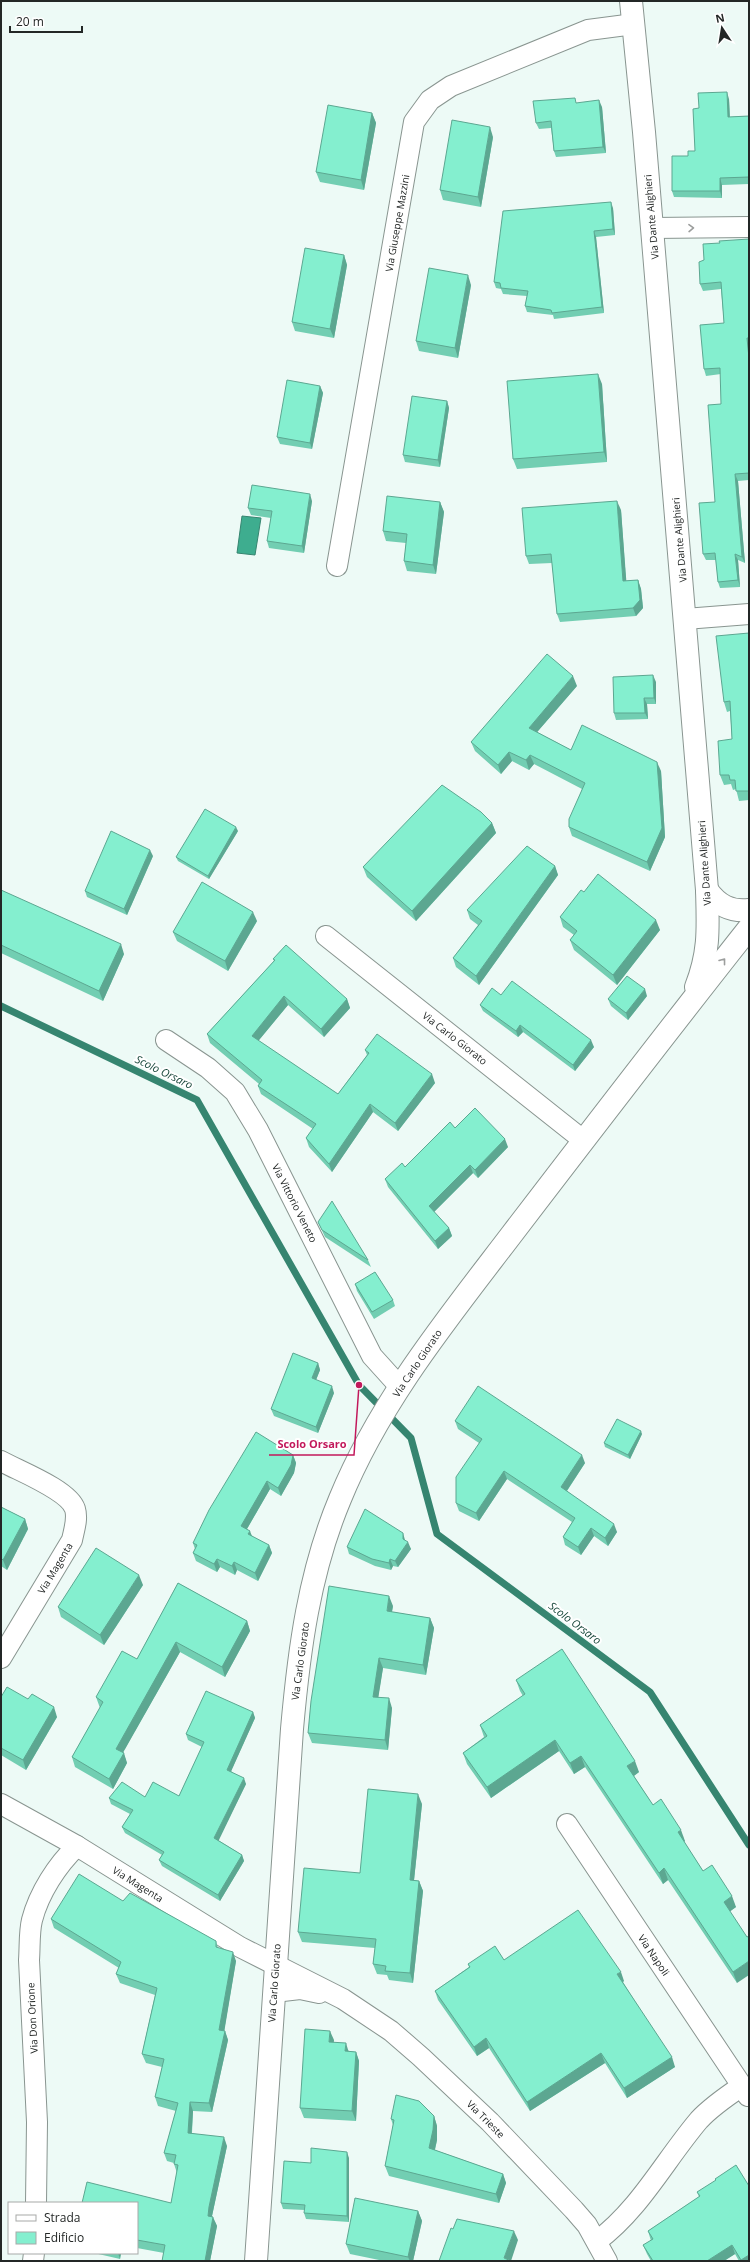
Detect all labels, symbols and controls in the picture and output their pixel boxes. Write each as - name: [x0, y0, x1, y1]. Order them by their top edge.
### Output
- scale bar: [10, 8, 82, 34]
- north arrow: [702, 8, 742, 48]
- text: N: [714, 9, 726, 26]
- text: 20 m: [16, 13, 44, 30]
- street label: Via Giuseppe Mazzini: [382, 173, 412, 273]
- street label: Via Dante Alighieri: [640, 174, 662, 260]
- one-way arrow: [688, 224, 694, 232]
- street label: Via Dante Alighieri: [668, 497, 690, 583]
- street label: Via Dante Alighieri: [694, 820, 714, 906]
- one-way arrow: [718, 959, 725, 966]
- street label: Via Carlo Giorato: [420, 1008, 490, 1068]
- water label: Scolo Orsaro: [133, 1051, 196, 1092]
- street label: Via Vittorio Veneto: [269, 1161, 321, 1245]
- street label: Via Carlo Giorato: [389, 1326, 445, 1400]
- callout: Scolo Orsaro: [269, 1432, 354, 1455]
- text: Scolo Orsaro: [277, 1436, 347, 1451]
- street label: Via Magenta: [34, 1540, 76, 1596]
- water label: Scolo Orsaro: [546, 1598, 605, 1647]
- street label: Via Carlo Giorato: [288, 1621, 312, 1701]
- street label: Via Magenta: [110, 1863, 166, 1905]
- street label: Via Napoli: [635, 1932, 673, 1978]
- street label: Via Carlo Giorato: [264, 1943, 284, 2023]
- street label: Via Don Orione: [23, 1982, 41, 2054]
- street label: Via Trieste: [464, 2097, 508, 2141]
- legend: [8, 2202, 138, 2254]
- text: Strada: [44, 2209, 80, 2226]
- text: Edificio: [44, 2229, 84, 2246]

